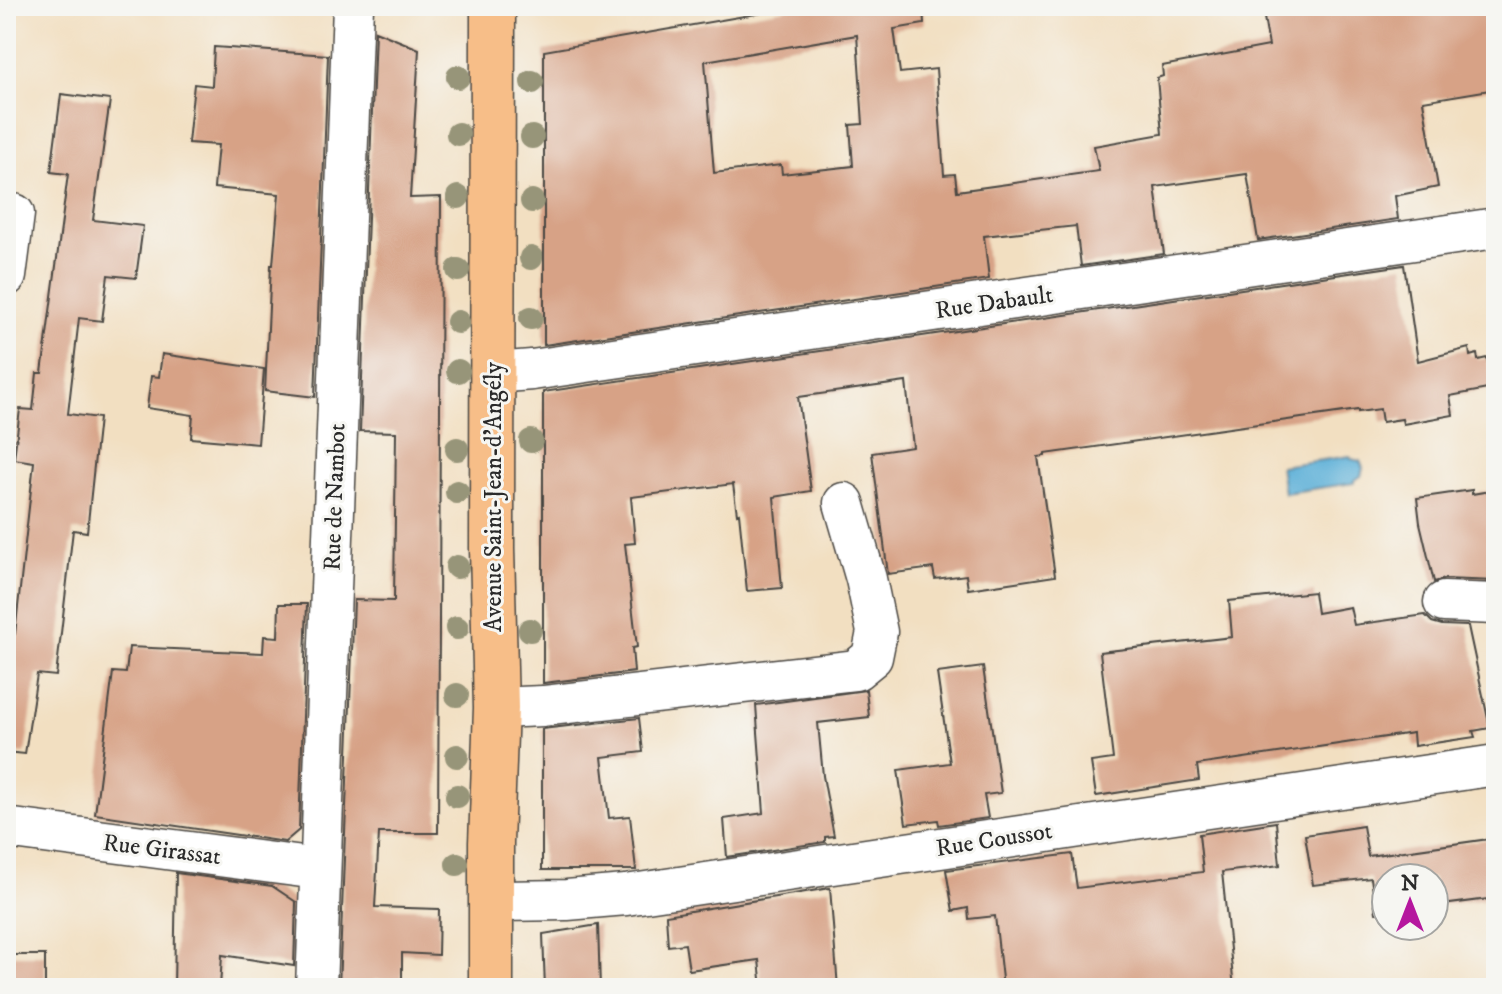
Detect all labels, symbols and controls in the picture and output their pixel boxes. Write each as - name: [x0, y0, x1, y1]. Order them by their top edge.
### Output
- street label: Rue Dabault: [933, 280, 1055, 326]
- street label: Avenue Saint-Jean-d'Angély: [479, 362, 509, 632]
- street label: Rue de Nambot: [317, 422, 353, 571]
- street label: Rue Coussot: [934, 816, 1055, 864]
- street label: Rue Girassat: [101, 828, 223, 872]
- north arrow: [1370, 862, 1450, 942]
- text: N: [1401, 870, 1419, 897]

